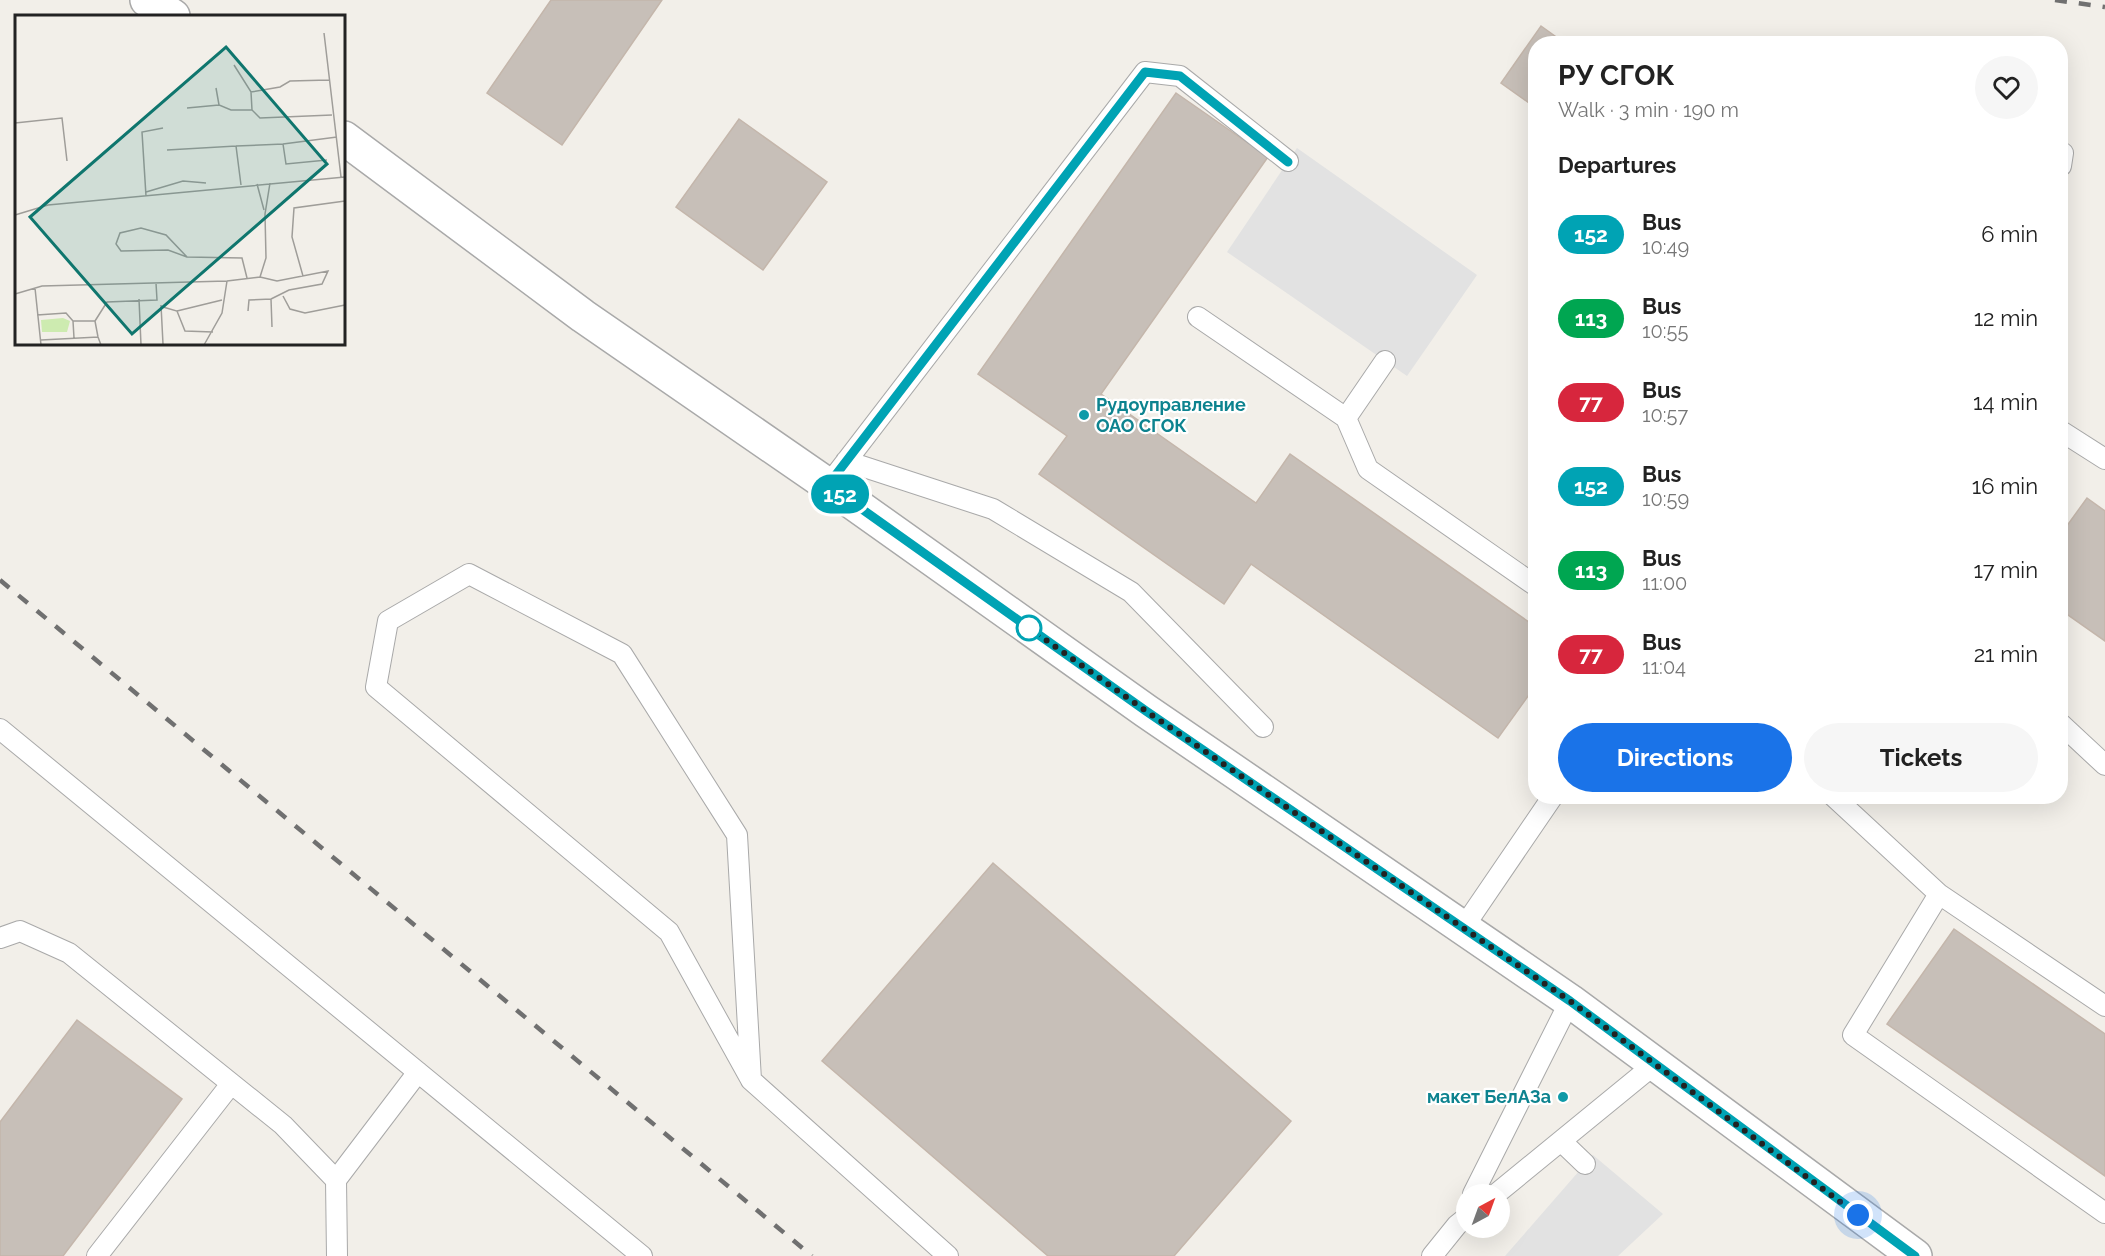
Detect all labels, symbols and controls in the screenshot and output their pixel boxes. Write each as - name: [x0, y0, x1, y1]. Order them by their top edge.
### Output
- inset map: [15, 15, 345, 345]
- button: heart: [1975, 56, 2038, 119]
- text: РУ СГОК: [1558, 59, 1675, 92]
- text: Walk · 3 min · 190 m: [1558, 98, 1739, 122]
- text: Departures: [1558, 152, 1676, 178]
- text: Bus: [1642, 209, 1681, 235]
- text: 6 min: [1981, 221, 2038, 247]
- text: 152: [1574, 222, 1608, 247]
- text: 10:49: [1642, 235, 1689, 259]
- text: Bus: [1642, 293, 1681, 319]
- text: 12 min: [1974, 305, 2038, 331]
- text: 113: [1575, 306, 1607, 331]
- text: 10:55: [1642, 319, 1688, 343]
- text: Bus: [1642, 377, 1681, 403]
- text: 14 min: [1973, 389, 2038, 415]
- text: 77: [1579, 390, 1603, 415]
- place label: Рудоуправление ОАО СГОК: [1096, 394, 1246, 436]
- text: 10:57: [1642, 403, 1688, 427]
- marker: Рудоуправление ОАО СГОК: [1077, 408, 1091, 422]
- text: Bus: [1642, 461, 1681, 487]
- text: 16 min: [1972, 473, 2038, 499]
- line badge: 152: [806, 474, 874, 514]
- text: 152: [1574, 474, 1608, 499]
- text: 152: [823, 482, 857, 507]
- text: 10:59: [1642, 487, 1689, 511]
- text: Bus: [1642, 545, 1681, 571]
- text: 17 min: [1973, 557, 2038, 583]
- text: 113: [1575, 558, 1607, 583]
- text: 11:00: [1642, 571, 1687, 595]
- unlabelled marker: [1016, 615, 1042, 641]
- text: Bus: [1642, 629, 1681, 655]
- text: 21 min: [1974, 641, 2038, 667]
- text: 77: [1579, 642, 1603, 667]
- text: 11:04: [1642, 655, 1686, 679]
- button: Directions: [1558, 723, 1792, 792]
- button: Tickets: [1804, 723, 2038, 792]
- place label: макет БелАЗа: [1427, 1086, 1551, 1107]
- marker: макет БелАЗа: [1556, 1090, 1570, 1104]
- north arrow: [1456, 1184, 1510, 1238]
- map controls: [1456, 1184, 1510, 1238]
- your location: [1843, 1200, 1873, 1230]

